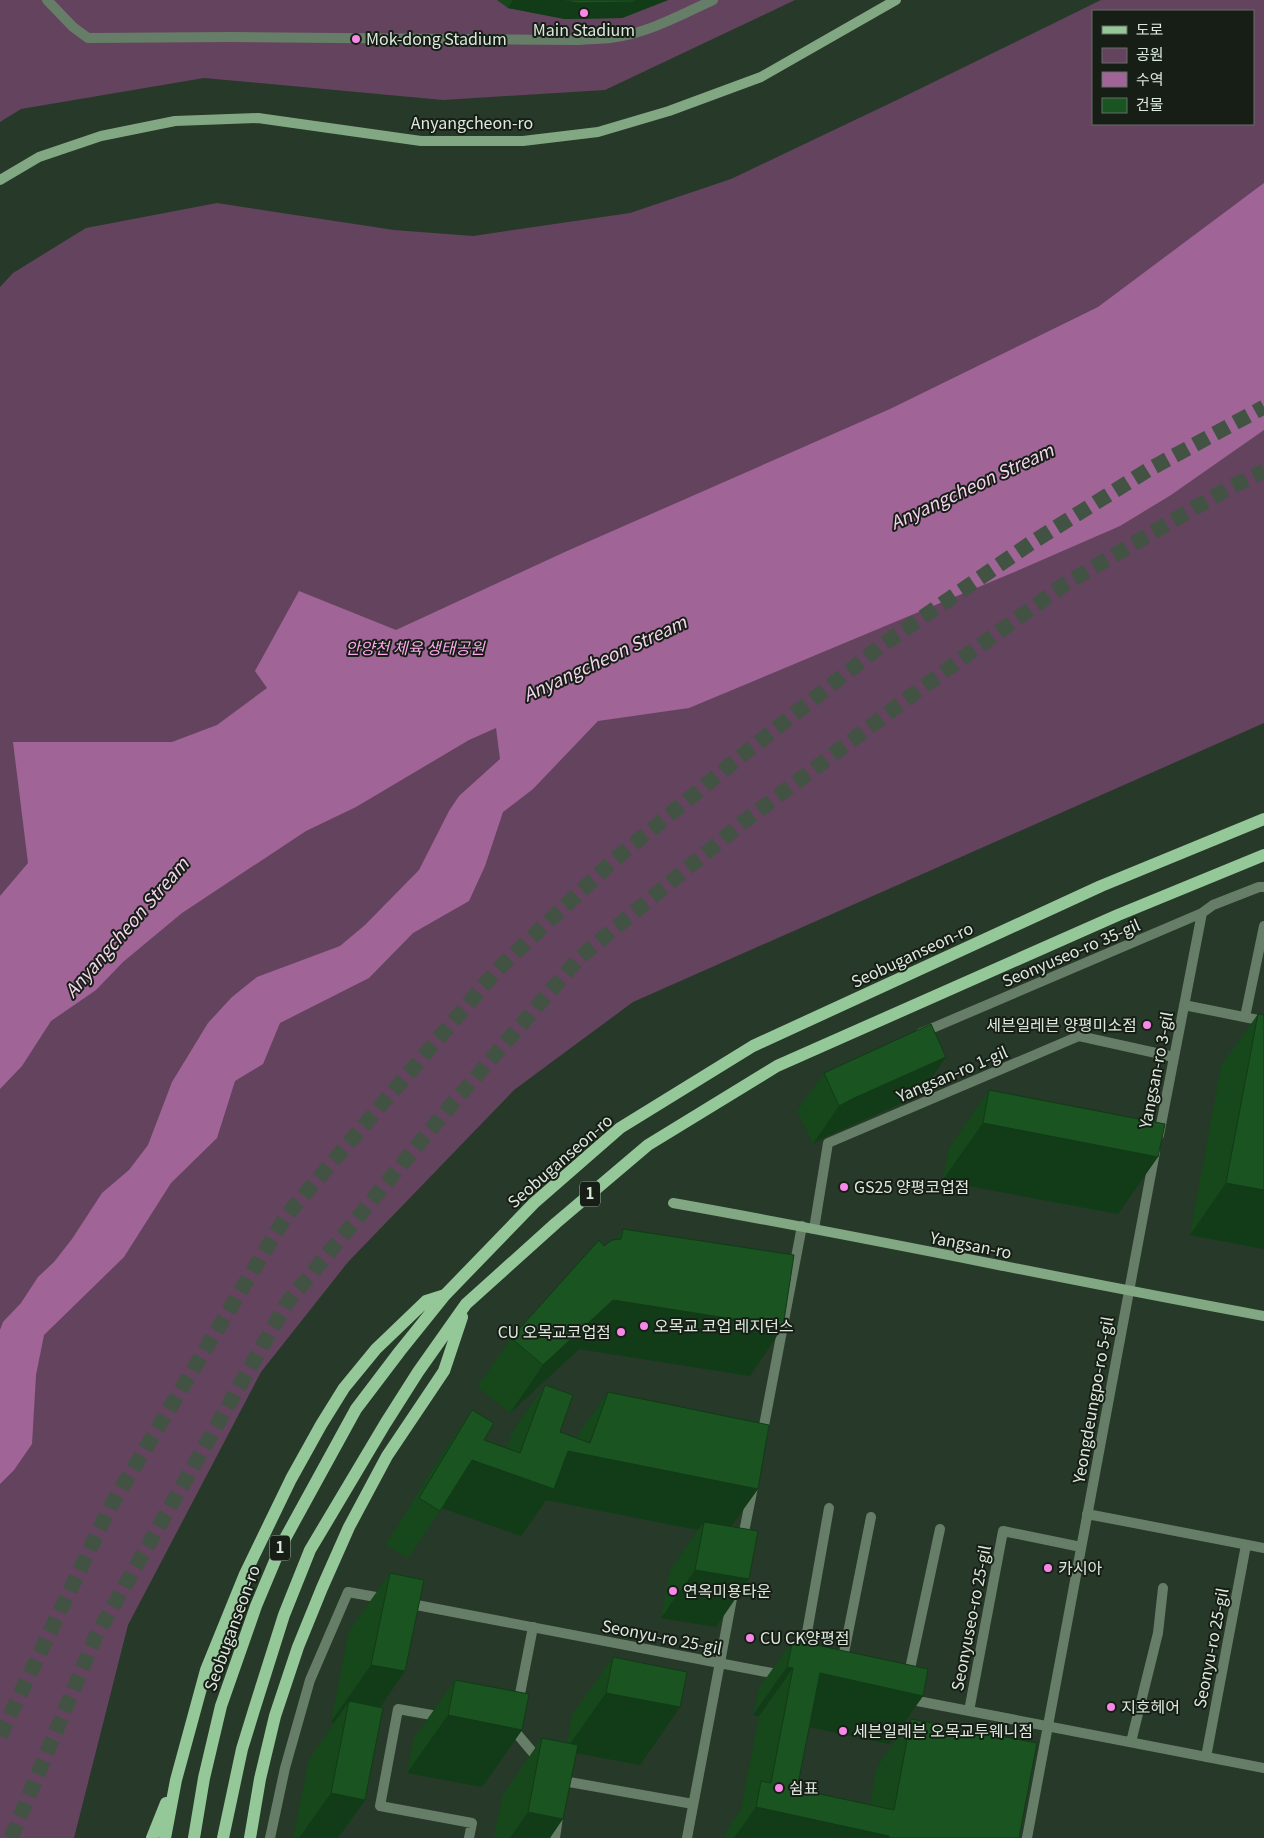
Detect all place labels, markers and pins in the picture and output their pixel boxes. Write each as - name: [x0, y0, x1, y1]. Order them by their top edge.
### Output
- marker: Main Stadium: [578, 7, 590, 19]
- place label: Main Stadium: [533, 17, 635, 41]
- place label: Mok-dong Stadium: [366, 26, 507, 50]
- marker: Mok-dong Stadium: [350, 33, 362, 45]
- place label: 세븐일레븐 양평미소점: [986, 1012, 1137, 1036]
- marker: 세븐일레븐 양평미소점: [1141, 1019, 1153, 1031]
- place label: GS25 양평코업점: [854, 1174, 970, 1198]
- marker: GS25 양평코업점: [838, 1181, 850, 1193]
- place label: 오목교 코업 레지던스: [654, 1313, 794, 1337]
- place label: CU 오목교코업점: [498, 1319, 611, 1343]
- marker: 오목교 코업 레지던스: [638, 1320, 650, 1332]
- marker: CU 오목교코업점: [615, 1326, 627, 1338]
- place label: 카시아: [1058, 1555, 1102, 1579]
- marker: 카시아: [1042, 1562, 1054, 1574]
- place label: 연옥미용타운: [683, 1578, 771, 1602]
- marker: 연옥미용타운: [667, 1585, 679, 1597]
- place label: CU CK양평점: [760, 1625, 850, 1649]
- marker: CU CK양평점: [744, 1632, 756, 1644]
- place label: 지호헤어: [1121, 1694, 1180, 1718]
- marker: 지호헤어: [1105, 1701, 1117, 1713]
- place label: 세븐일레븐 오목교투웨니점: [853, 1718, 1033, 1742]
- marker: 세븐일레븐 오목교투웨니점: [837, 1725, 849, 1737]
- place label: 쉼표: [789, 1775, 818, 1799]
- marker: 쉼표: [773, 1782, 785, 1794]

